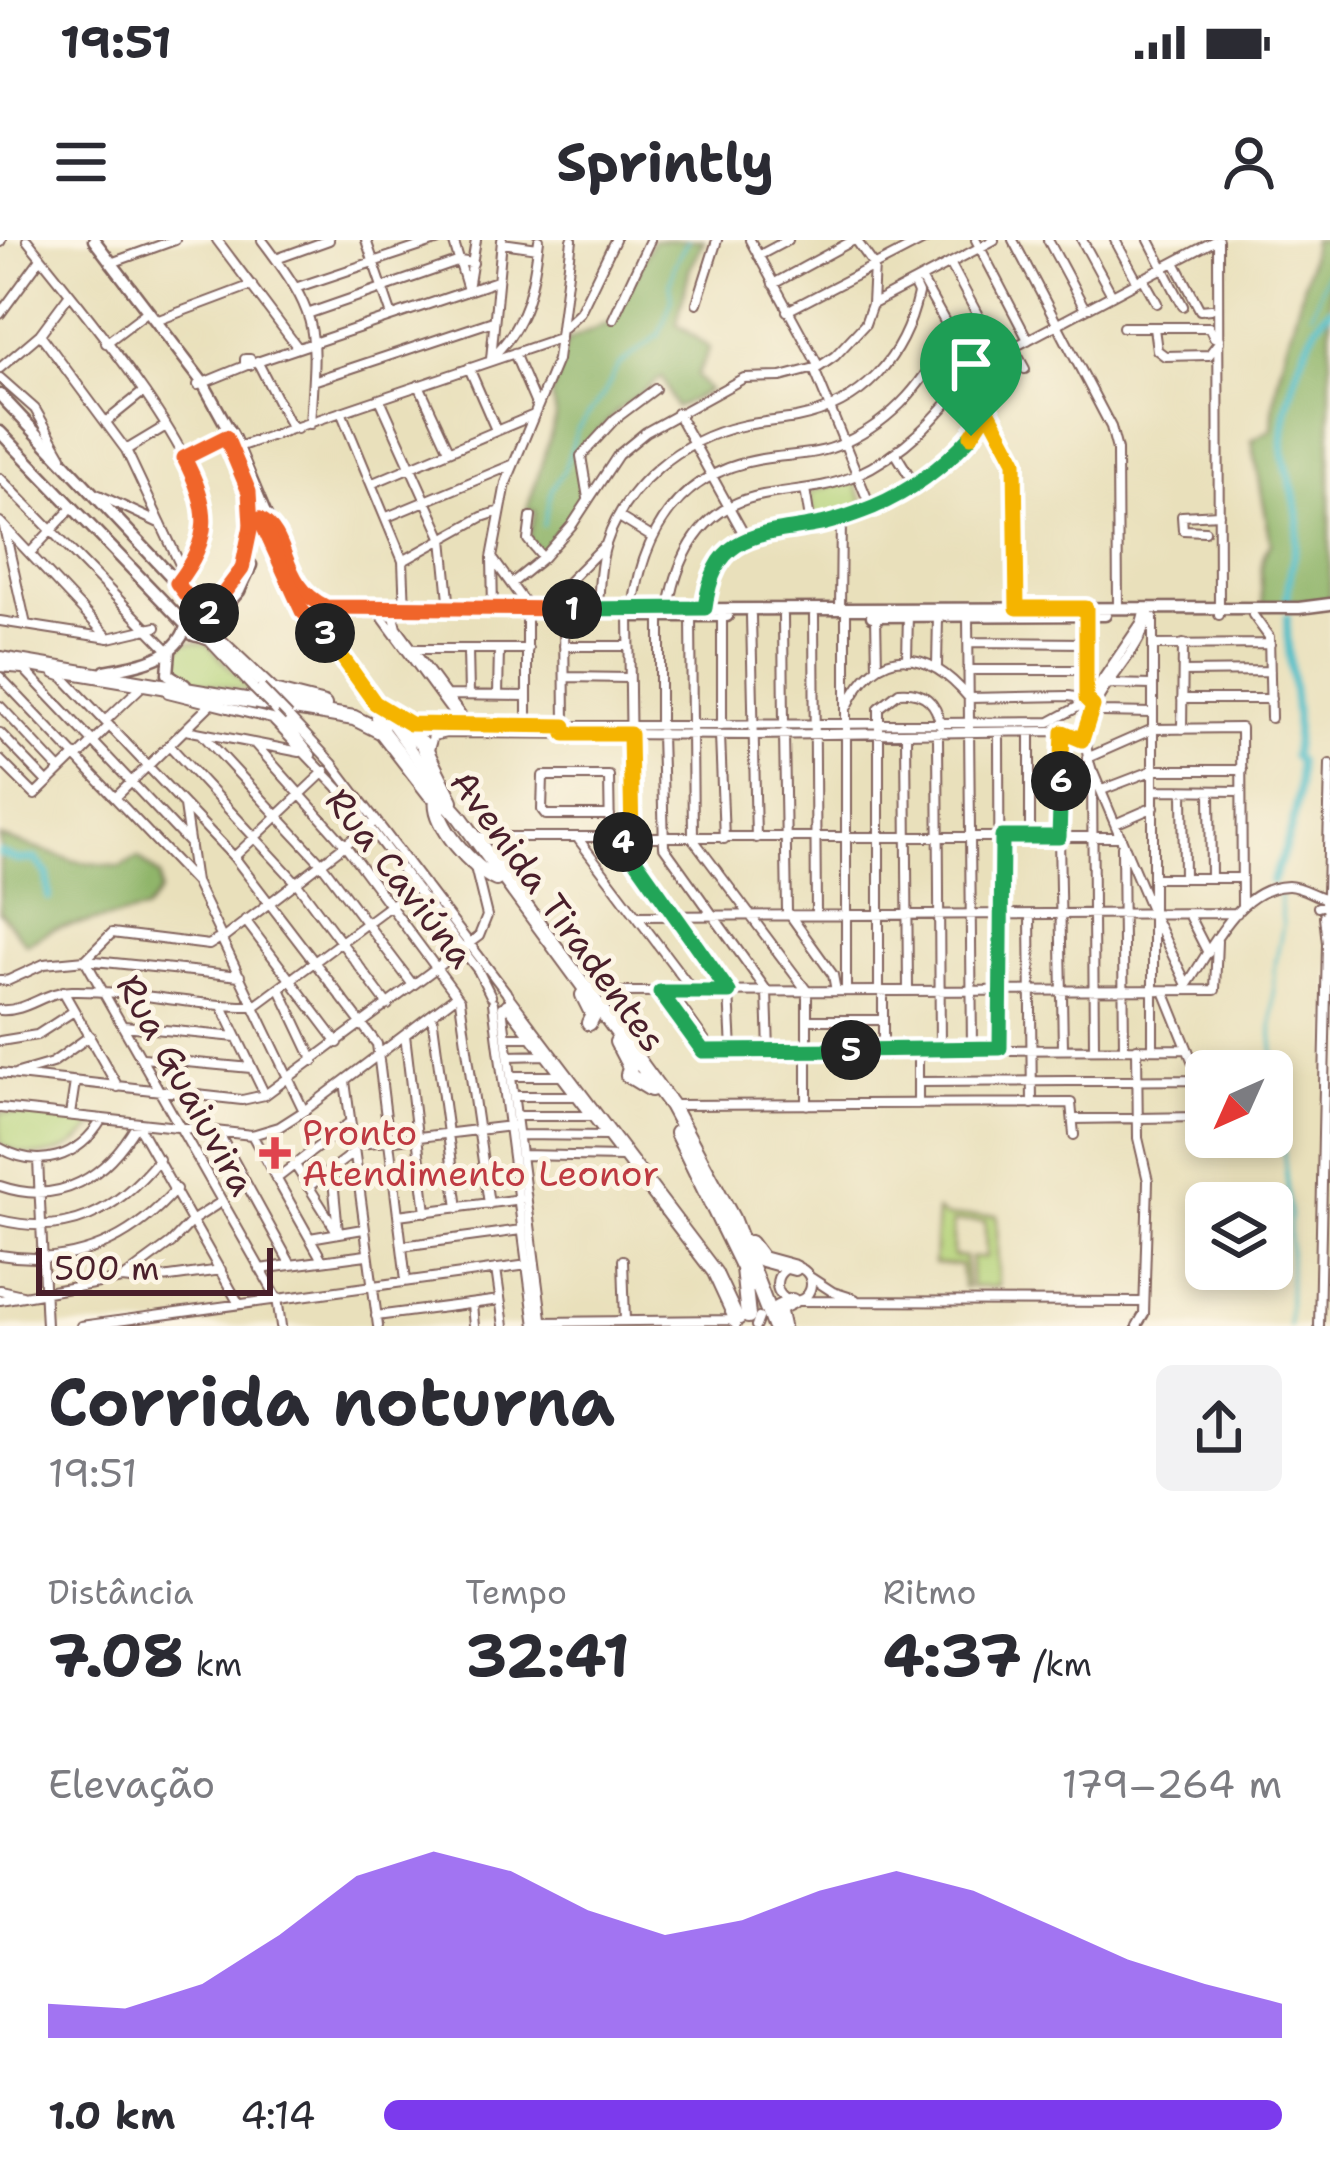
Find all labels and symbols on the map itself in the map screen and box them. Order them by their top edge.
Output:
pin [920,313,1022,436]
pin: 1 [542,579,602,639]
pin: 2 [179,583,239,643]
pin: 3 [295,603,355,663]
pin: 6 [1031,751,1091,811]
street label: Avenida Tiradentes [439,760,677,1062]
street label: Rua Caviúna [314,778,486,978]
pin: 4 [593,812,653,872]
street label: Rua Guaiuvira [105,966,267,1204]
pin: 5 [821,1020,881,1080]
north arrow [1185,1050,1293,1158]
place label: Pronto Atendimento Leonor [302,1108,659,1198]
marker: Pronto Atendimento Leonor [259,1137,291,1169]
scale bar [36,1242,273,1295]

